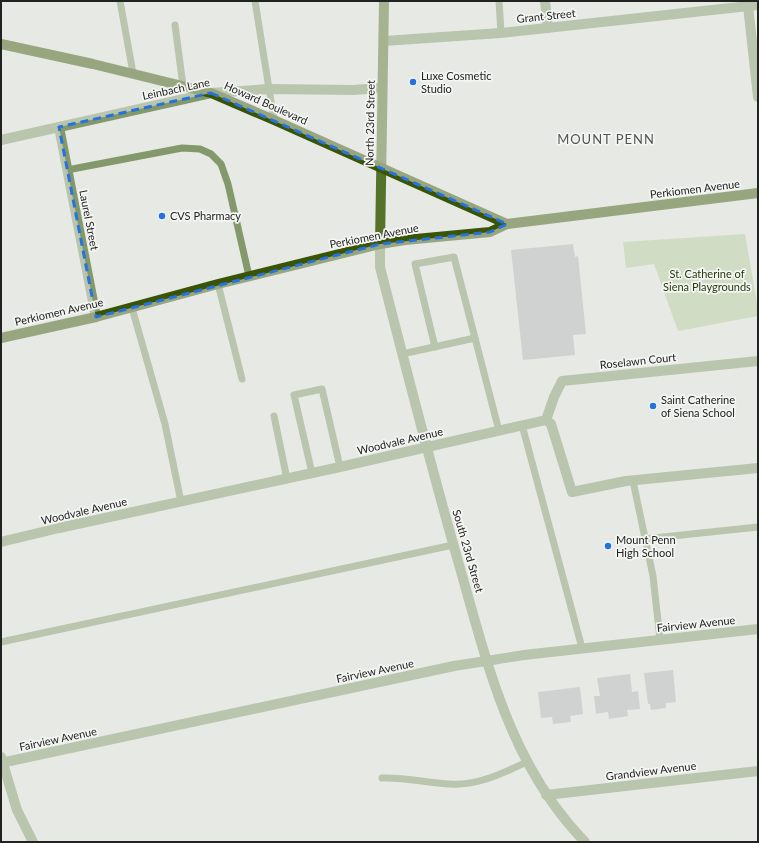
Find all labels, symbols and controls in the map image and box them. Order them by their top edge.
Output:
street label: Grant Street [516,6,576,25]
place label: Luxe Cosmetic Studio [421,69,491,95]
street label: Leinbach Lane [141,75,211,102]
marker: Luxe Cosmetic Studio [408,77,418,87]
street label: Howard Boulevard [223,78,310,127]
street label: North 23rd Street [362,80,377,166]
district label: MOUNT PENN [557,131,655,147]
street label: Perkiomen Avenue [649,177,741,200]
street label: Laurel Street [77,189,102,251]
place label: CVS Pharmacy [170,209,241,222]
marker: CVS Pharmacy [157,211,167,221]
street label: Perkiomen Avenue [328,220,420,251]
park label: St. Catherine of Siena Playgrounds [663,267,751,293]
street label: Perkiomen Avenue [13,295,105,328]
street label: Roselawn Court [599,350,677,371]
place label: Saint Catherine of Siena School [661,393,735,419]
marker: Saint Catherine of Siena School [648,401,658,411]
street label: Woodvale Avenue [356,424,444,457]
street label: Woodvale Avenue [40,494,128,527]
street label: South 23rd Street [450,508,487,594]
place label: Mount Penn High School [616,533,676,559]
marker: Mount Penn High School [603,541,613,551]
street label: Fairview Avenue [656,613,736,634]
street label: Fairview Avenue [335,656,415,685]
street label: Fairview Avenue [18,724,98,753]
street label: Grandview Avenue [605,758,697,782]

